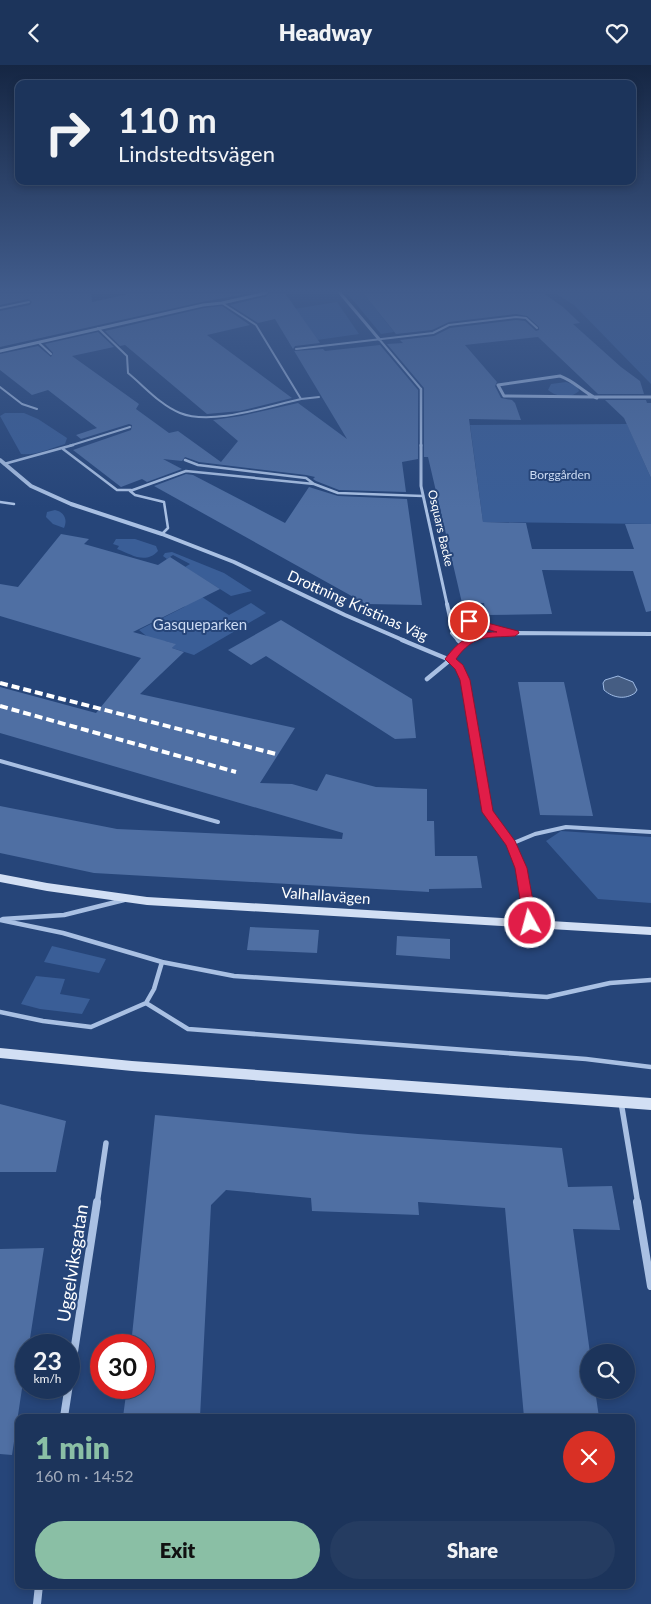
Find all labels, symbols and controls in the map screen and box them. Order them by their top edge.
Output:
icon: back [20,19,48,47]
text: Headway [279,19,372,46]
icon: heart [603,19,631,47]
text: 110 m [118,98,217,140]
icon: right [35,100,100,165]
text: Lindstedtsvägen [118,140,275,167]
park label: Borggården [529,467,591,482]
street label: Osquars Backe [425,488,457,568]
street label: Drottning Kristinas Väg [285,566,431,644]
pin [448,600,490,642]
icon: arrive [455,607,483,635]
park label: Gasqueparken [153,615,247,633]
street label: Valhallavägen [281,883,371,907]
position arrow [503,896,555,948]
street label: Uggelviksgatan [52,1202,92,1324]
speed limit sign: 30 [90,1334,155,1399]
map controls [580,1344,635,1399]
button: search [580,1344,635,1399]
text: 23 [33,1345,62,1375]
text: km/h [33,1371,62,1386]
text: 1 min [35,1429,110,1465]
button: close [563,1431,615,1483]
text: 160 m · 14:52 [35,1466,134,1485]
button: Exit [35,1521,320,1579]
button: Share [330,1521,615,1579]

